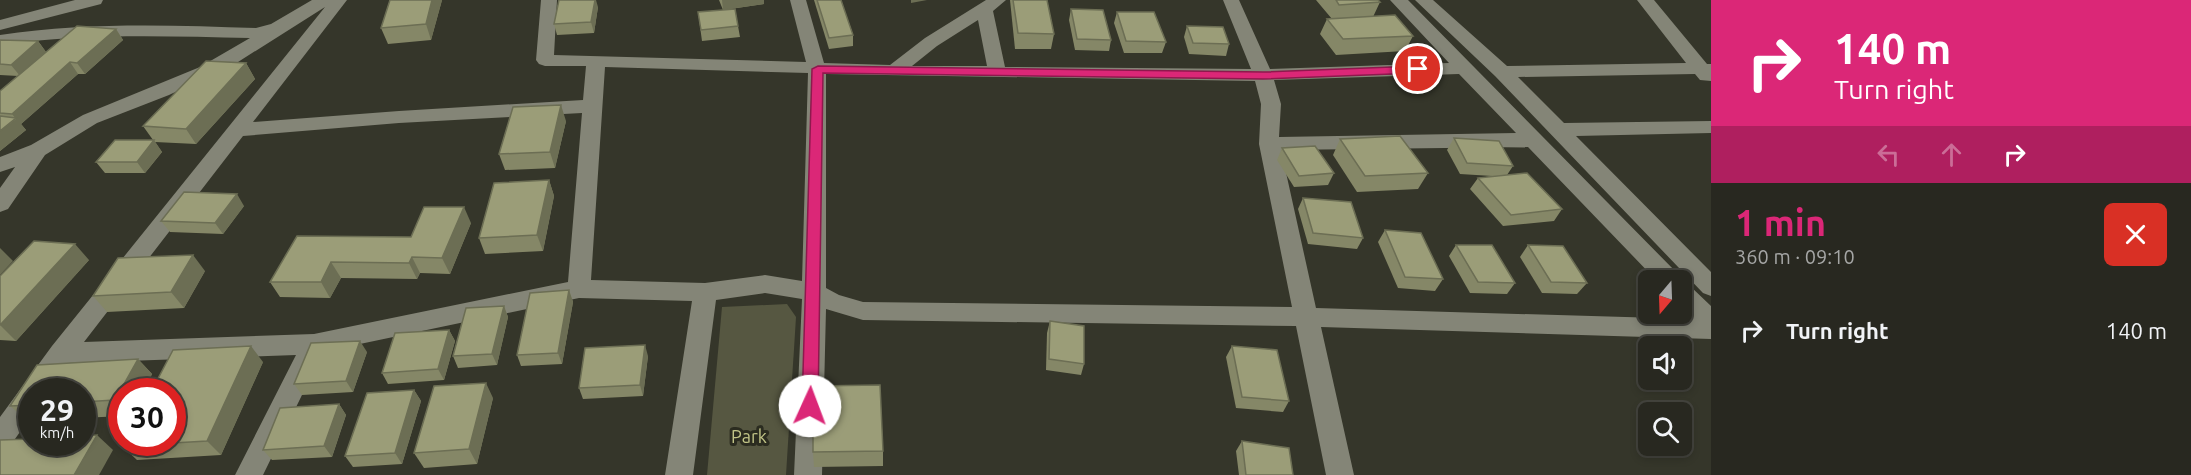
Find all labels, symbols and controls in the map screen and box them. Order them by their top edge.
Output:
icon: right [1735,24,1813,102]
text: 140 m [1834,25,1951,72]
pin [1392,43,1443,94]
icon: arrive [1401,52,1434,85]
text: Turn right [1834,74,1954,104]
icon: left [1872,138,1905,171]
icon: ahead [1935,138,1968,171]
icon: right [1998,138,2031,171]
text: 1 min [1735,202,1826,243]
button: close [2104,203,2167,266]
text: 360 m · 09:10 [1735,245,1855,268]
north arrow [1638,270,1692,324]
map controls [1638,270,1692,456]
icon: right [1735,314,1768,347]
text: Turn right [1786,318,1888,343]
text: 140 m [2106,318,2167,343]
button: sound [1638,336,1692,390]
position arrow [778,374,842,438]
speed limit sign: 30 [108,378,186,456]
text: 29 [40,393,74,427]
button: search [1638,402,1692,456]
text: km/h [40,424,74,441]
park label: Park [731,426,767,446]

